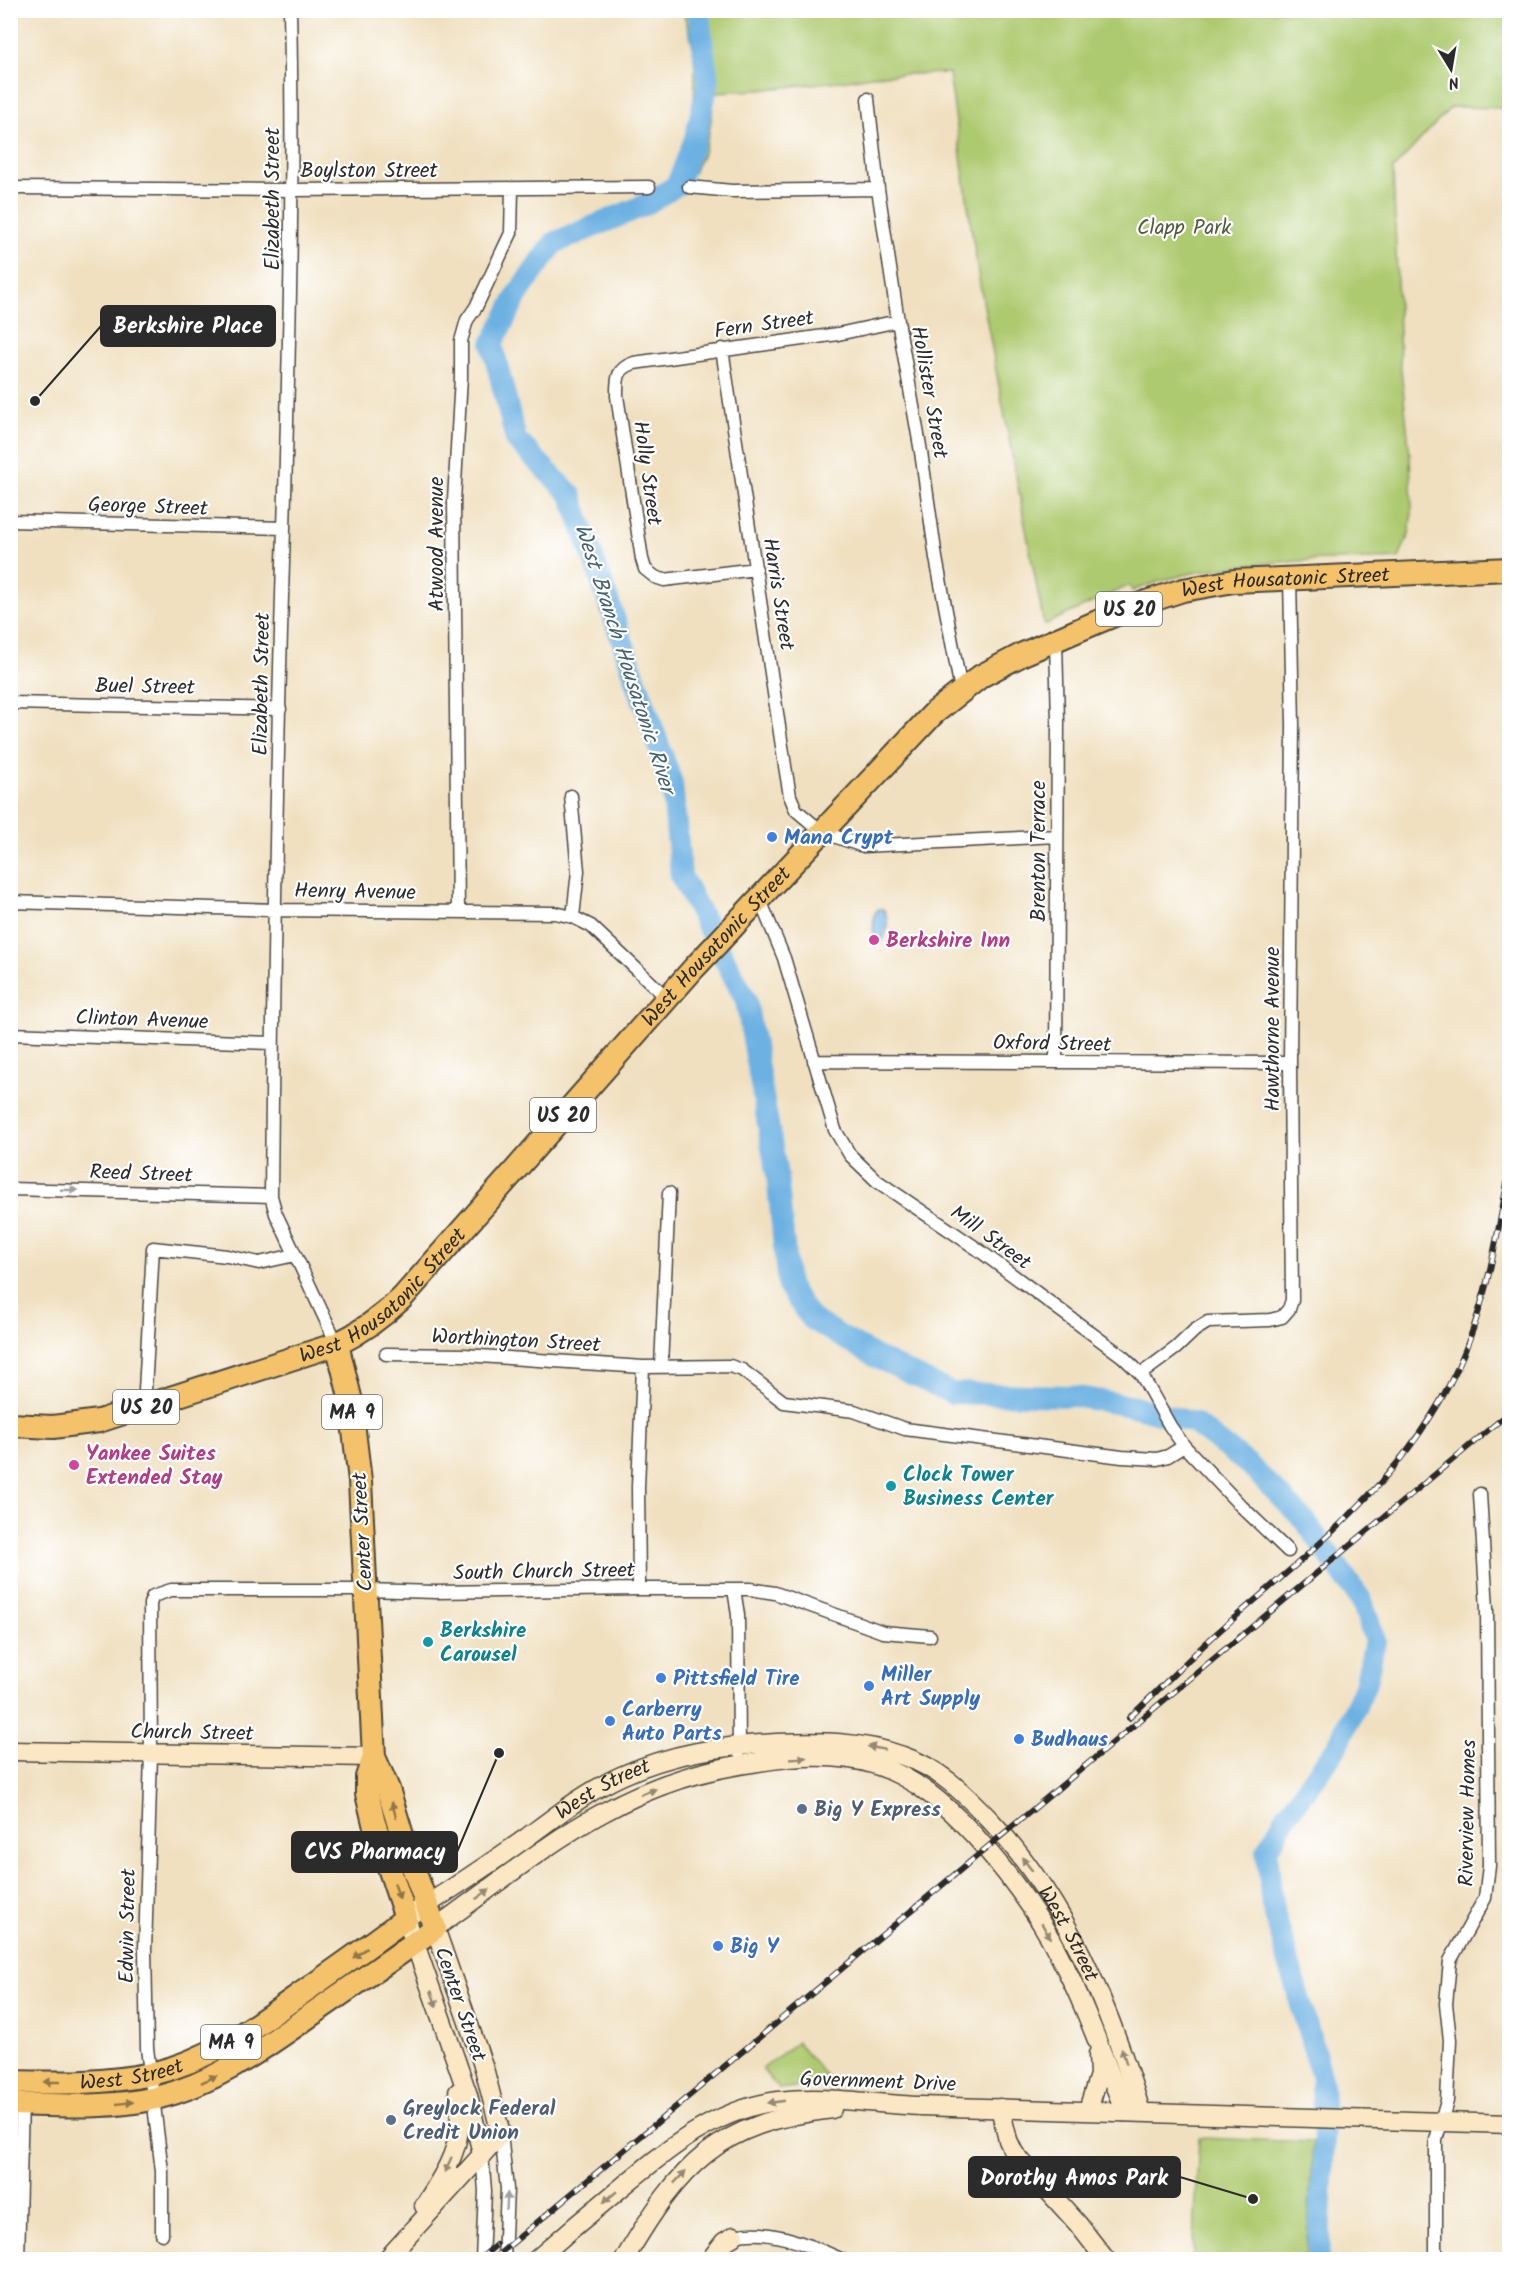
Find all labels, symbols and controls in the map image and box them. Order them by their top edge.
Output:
north arrow [1421,39,1481,99]
text: N [1446,69,1461,95]
street label: Elizabeth Street [257,127,290,271]
street label: Boylston Street [300,155,439,188]
park label: Clapp Park [1137,212,1231,245]
street label: Fern Street [712,302,817,349]
callout: Berkshire Place [101,306,275,346]
text: Berkshire Place [113,310,263,345]
street label: Hollister Street [901,323,957,462]
street label: Holly Street [623,419,670,529]
street label: Atwood Avenue [421,476,454,611]
street label: George Street [87,489,209,526]
water label: West Branch Housatonic River [564,520,685,802]
street label: Harris Street [752,536,803,654]
street label: West Housatonic Street [1179,559,1391,608]
road number: US 20 [1096,592,1162,626]
street label: Elizabeth Street [245,611,280,756]
street label: Buel Street [95,670,196,705]
street label: Brenton Terrace [1023,780,1056,922]
place label: Mana Crypt [784,822,894,855]
marker: Mana Crypt [765,830,779,844]
street label: West Housatonic Street [634,859,800,1035]
street label: Henry Avenue [294,875,417,910]
place label: Berkshire Inn [886,925,1010,958]
marker: Berkshire Inn [867,933,881,947]
street label: Hawthorne Avenue [1257,946,1290,1111]
street label: Clinton Avenue [75,1002,210,1039]
street label: Oxford Street [993,1027,1112,1062]
road number: US 20 [530,1098,596,1132]
street label: Reed Street [89,1156,194,1193]
one-way arrow [59,1186,78,1195]
street label: Mill Street [943,1197,1038,1280]
street label: West Housatonic Street [295,1220,476,1373]
street label: Worthington Street [431,1321,602,1362]
road number: US 20 [113,1390,179,1424]
road number: MA 9 [322,1395,382,1429]
place label: Yankee Suites Extended Stay [86,1438,223,1495]
marker: Yankee Suites Extended Stay [67,1458,81,1472]
place label: Clock Tower Business Center [903,1459,1055,1516]
street label: Center Street [344,1471,383,1592]
marker: Clock Tower Business Center [884,1479,898,1493]
street label: South Church Street [453,1554,636,1591]
place label: Berkshire Carousel [440,1615,526,1672]
marker: Berkshire Carousel [421,1635,435,1649]
place label: Miller Art Supply [881,1659,980,1716]
place label: Pittsfield Tire [673,1663,800,1696]
marker: Pittsfield Tire [654,1671,668,1685]
marker: Miller Art Supply [862,1679,876,1693]
place label: Carberry Auto Parts [622,1694,722,1751]
marker: Carberry Auto Parts [603,1714,617,1728]
street label: Church Street [130,1716,255,1751]
place label: Budhaus [1031,1724,1108,1757]
marker: Budhaus [1012,1732,1026,1746]
street label: Riverview Homes [1451,1739,1486,1887]
one-way arrow [867,1743,886,1752]
street label: West Street [549,1750,656,1829]
one-way arrow [788,1753,807,1762]
one-way arrow [639,1786,657,1796]
place label: Big Y Express [814,1794,941,1827]
one-way arrow [389,1801,398,1819]
marker: Big Y Express [795,1802,809,1816]
callout: CVS Pharmacy [292,1832,457,1872]
text: CVS Pharmacy [305,1836,446,1871]
one-way arrow [1021,1856,1034,1872]
street label: Edwin Street [111,1867,146,1984]
street label: West Street [1028,1880,1107,1988]
one-way arrow [393,1882,402,1900]
one-way arrow [474,1888,490,1900]
one-way arrow [1040,1923,1051,1939]
place label: Big Y [730,1931,780,1964]
marker: Big Y [711,1939,725,1953]
street label: Center Street [425,1943,495,2067]
one-way arrow [352,1947,368,1959]
one-way arrow [429,1990,439,2008]
road number: MA 9 [201,2025,261,2059]
one-way arrow [1119,2047,1128,2065]
street label: West Street [79,2050,189,2100]
street label: Government Drive [799,2063,957,2102]
one-way arrow [201,2075,218,2084]
one-way arrow [43,2077,62,2087]
place label: Greylock Federal Credit Union [403,2093,556,2150]
one-way arrow [767,2097,786,2107]
one-way arrow [115,2098,134,2108]
marker: Greylock Federal Credit Union [384,2113,398,2127]
one-way arrow [443,2156,452,2173]
callout: Dorothy Amos Park [969,2157,1180,2197]
text: Dorothy Amos Park [980,2162,1169,2197]
one-way arrow [673,2170,687,2184]
one-way arrow [602,2191,618,2204]
one-way arrow [502,2192,511,2211]

